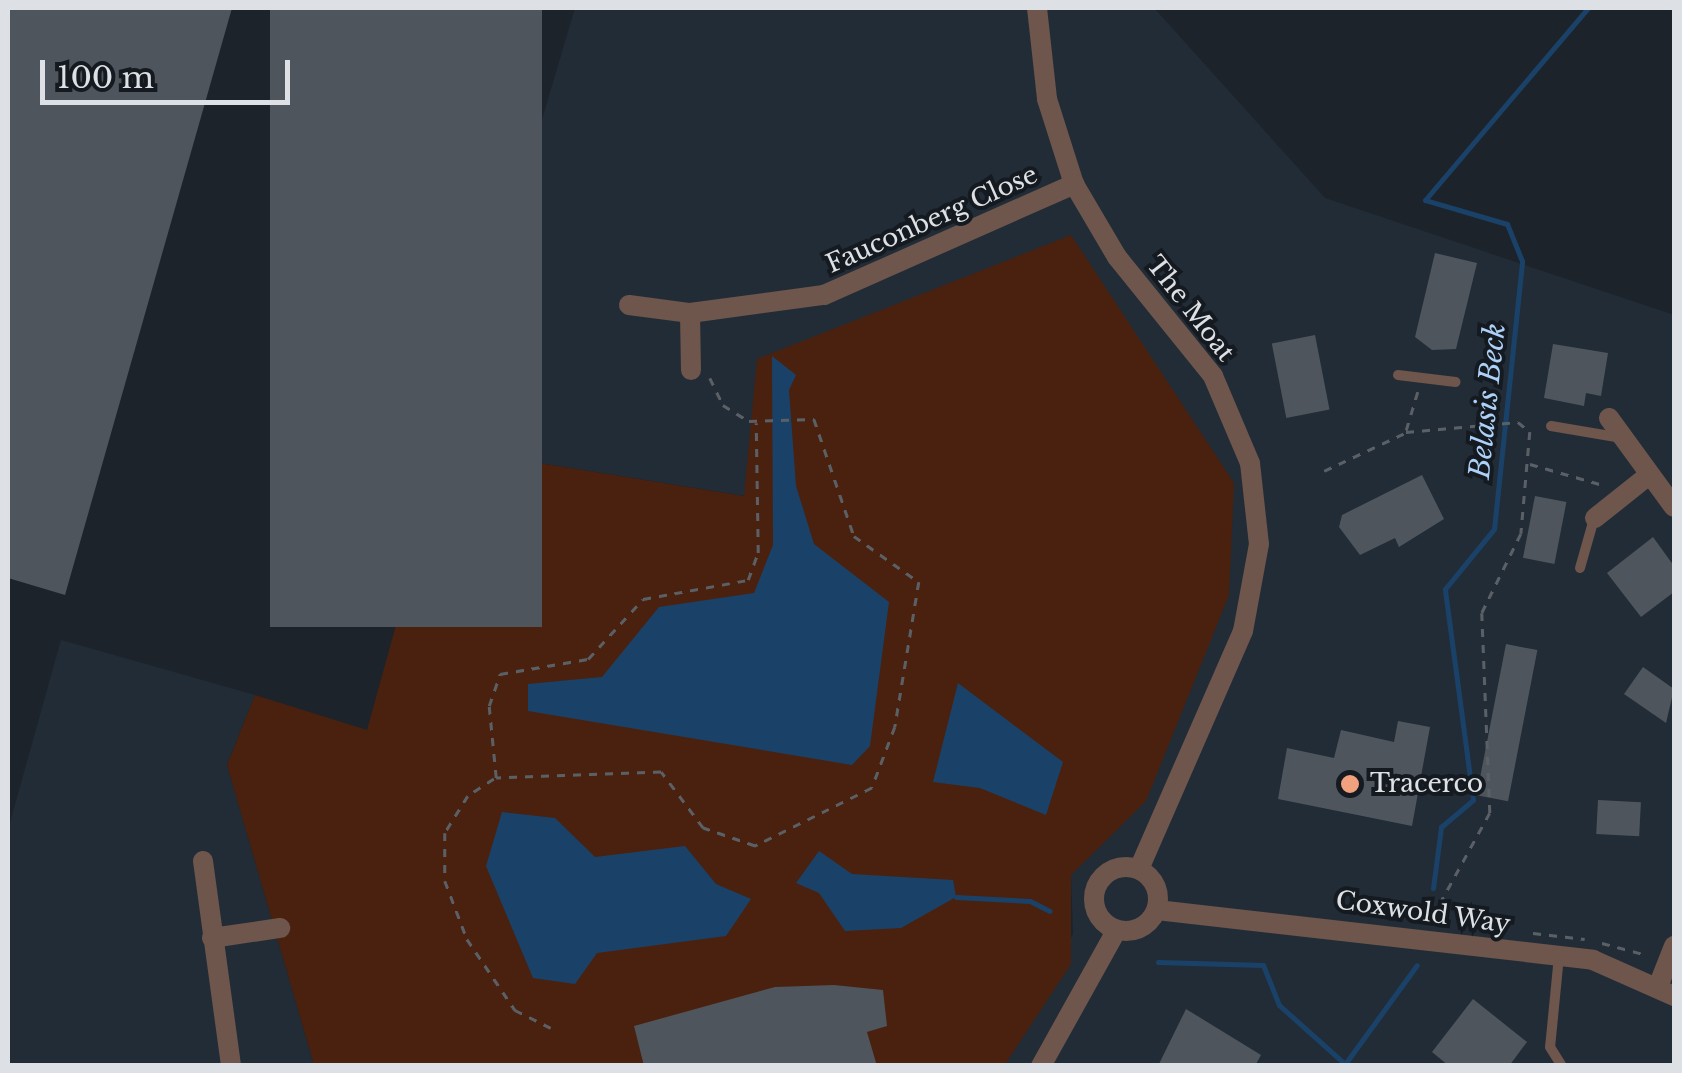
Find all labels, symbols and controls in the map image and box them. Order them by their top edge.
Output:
scale bar [45,40,295,102]
text: 100 m [57,59,154,96]
street label: Fauconberg Close [822,160,1042,280]
street label: The Moat [1140,251,1240,367]
water label: Belasis Beck [1463,321,1513,481]
place label: Tracerco [1370,769,1483,799]
marker: Tracerco [1339,773,1361,795]
street label: Coxwold Way [1333,886,1513,940]

